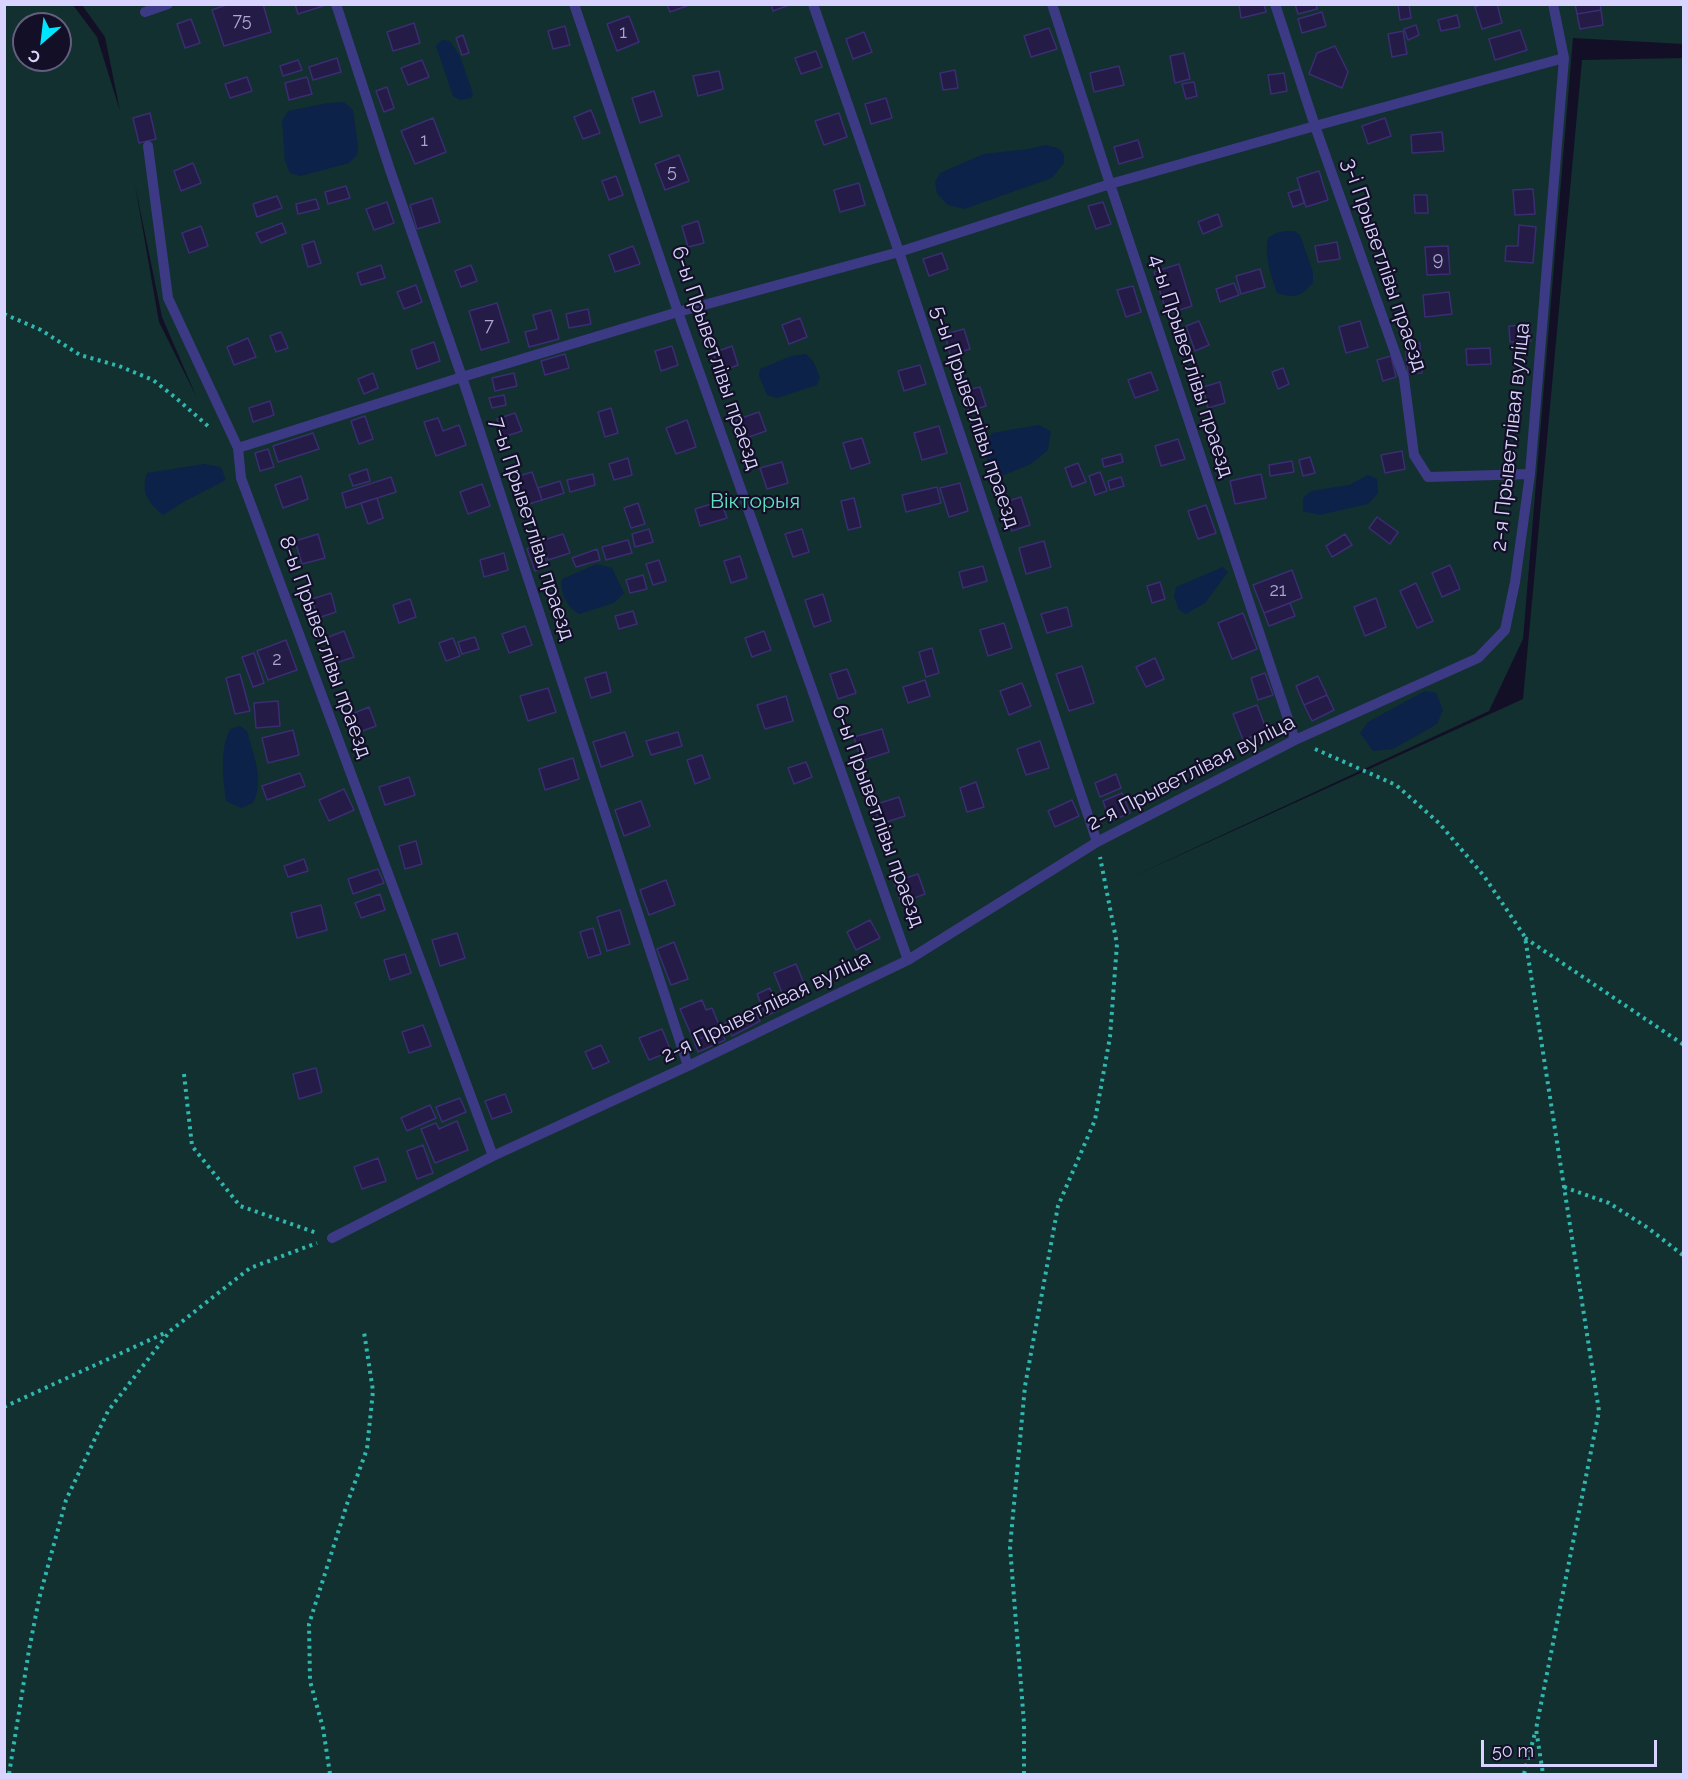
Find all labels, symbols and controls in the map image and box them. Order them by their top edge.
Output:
house number: 75 [232,10,252,32]
north arrow [12,12,72,72]
house number: 1 [619,22,627,44]
text: С [25,46,44,68]
house number: 1 [420,130,428,152]
street label: 3-і Прыветлівы праезд [1336,155,1432,375]
house number: 5 [667,161,677,183]
street label: 6-ы Прыветлівы праезд [666,243,766,473]
house number: 9 [1433,249,1443,271]
street label: 4-ы Прыветлівы праезд [1143,251,1239,481]
street label: 5-ы Прыветлівы праезд [925,303,1025,531]
house number: 7 [484,315,494,337]
street label: 2-я Прыветлівая вуліца [1486,321,1536,553]
street label: 7-ы Прыветлівы праезд [484,414,580,644]
park label: Вікторыя [710,489,800,515]
street label: 8-ы Прыветлівы праезд [273,533,377,761]
house number: 21 [1269,580,1287,602]
house number: 2 [272,649,282,671]
street label: 6-ы Прыветлівы праезд [826,701,930,931]
street label: 2-я Прыветлівая вуліца [1083,710,1299,836]
street label: 2-я Прыветлівая вуліца [657,945,875,1069]
scale bar [1484,1728,1660,1766]
text: 50 m [1492,1740,1534,1761]

